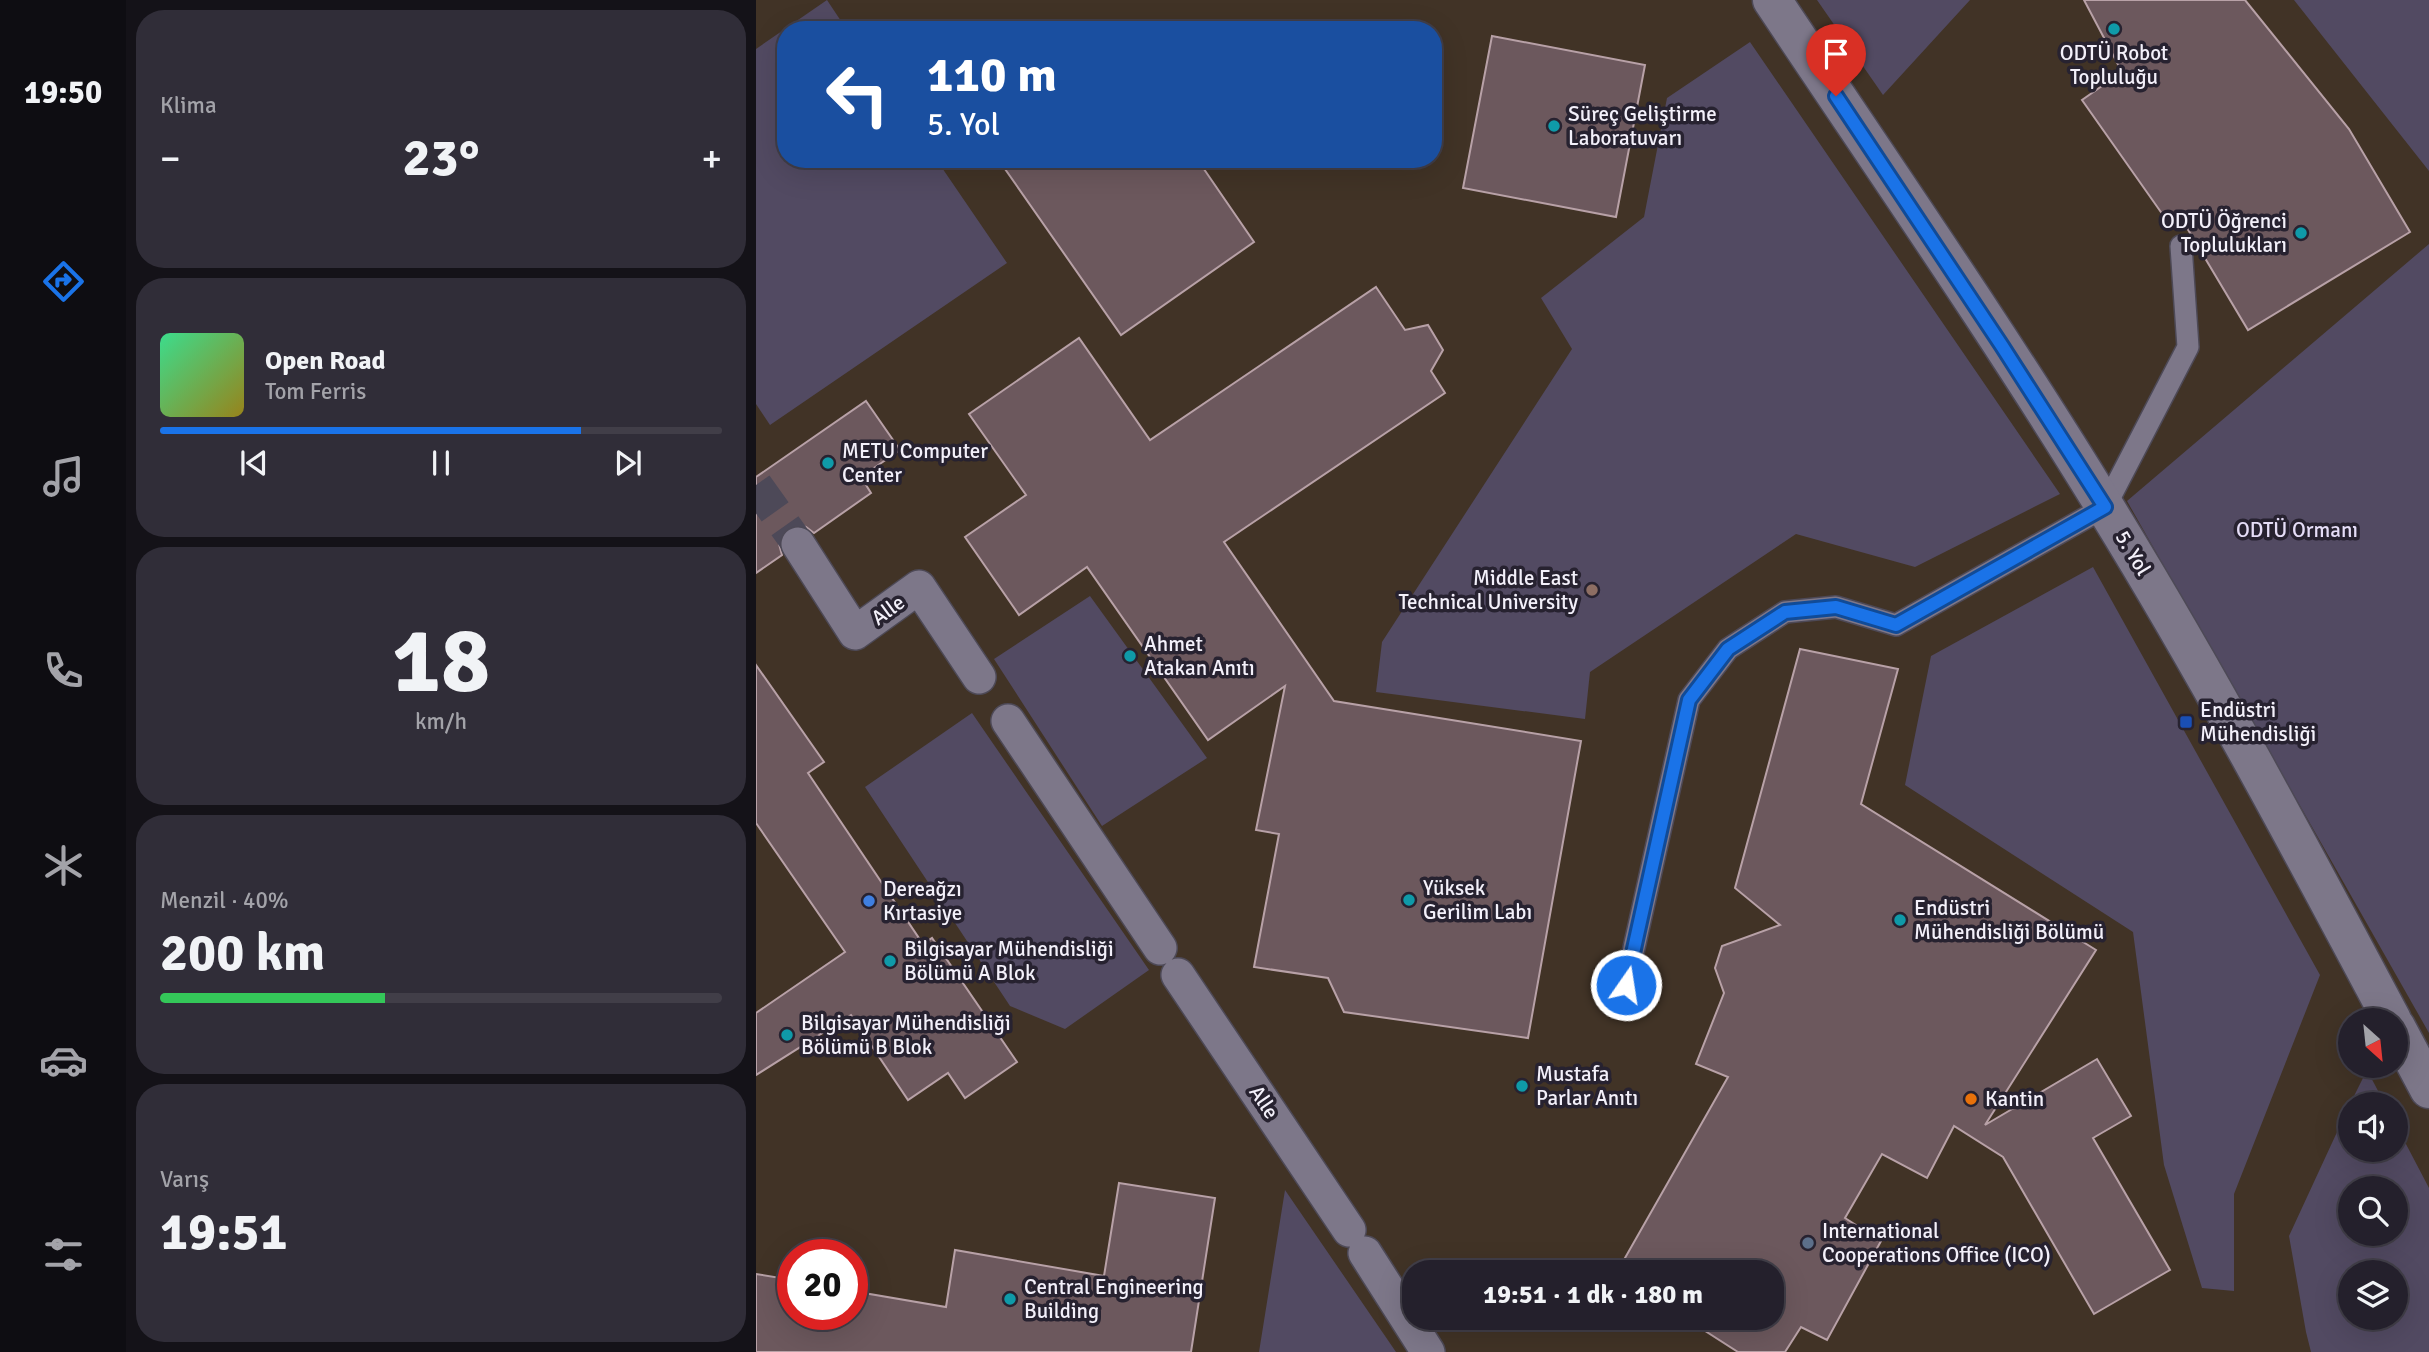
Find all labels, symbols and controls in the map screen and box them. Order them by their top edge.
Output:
marker: ODTÜ Robot Topluluğu [2106,21,2122,37]
pin [1806,24,1866,96]
icon: arrive [1817,35,1855,73]
place label: ODTÜ Robot Topluluğu [2060,40,2168,90]
text: 110 m [927,45,1057,105]
icon: left [812,49,903,140]
text: 19:50 [24,73,102,112]
text: Klima [160,91,217,120]
place label: Süreç Geliştirme Laboratuvarı [1568,101,1717,151]
text: 5. Yol [927,105,1000,144]
marker: Süreç Geliştirme Laboratuvarı [1546,118,1562,134]
text: 23° [403,126,479,190]
text: − [160,135,181,182]
text: + [701,135,722,182]
place label: ODTÜ Öğrenci Toplulukları [2161,208,2287,258]
marker: ODTÜ Öğrenci Toplulukları [2293,225,2309,241]
icon: directions [39,257,88,306]
text: Open Road [265,345,386,377]
text: Tom Ferris [265,377,366,406]
place label: METU Computer Center [842,438,988,488]
icon: previous [235,444,273,482]
icon: pause [422,444,460,482]
icon: next [609,444,647,482]
icon: music [39,452,88,501]
marker: METU Computer Center [820,455,836,471]
park label: ODTÜ Ormanı [2236,517,2358,543]
street label: 5. Yol [2110,526,2156,580]
place label: Middle East Technical University [1399,565,1578,615]
marker: Middle East Technical University [1584,582,1600,598]
street label: Alle [866,589,910,631]
text: 18 [392,605,490,718]
place label: Ahmet Atakan Anıtı [1144,631,1255,681]
icon: phone [39,646,88,695]
marker: Ahmet Atakan Anıtı [1122,648,1138,664]
place label: Endüstri Mühendisliği [2200,697,2316,747]
text: km/h [415,707,467,736]
marker: Endüstri Mühendisliği [2178,714,2194,730]
icon: climate [39,841,88,890]
place label: Yüksek Gerilim Labı [1423,875,1532,925]
place label: Dereağzı Kırtasiye [883,876,962,926]
text: Menzil · 40% [160,886,289,915]
marker: Yüksek Gerilim Labı [1401,892,1417,908]
marker: Dereağzı Kırtasiye [861,893,877,909]
place label: Endüstri Mühendisliği Bölümü [1914,895,2104,945]
marker: Endüstri Mühendisliği Bölümü [1892,912,1908,928]
text: 200 km [160,921,325,985]
place label: Bilgisayar Mühendisliği Bölümü A Blok [904,936,1114,986]
position arrow [1589,948,1663,1022]
marker: Bilgisayar Mühendisliği Bölümü A Blok [882,953,898,969]
north arrow [2338,1008,2408,1078]
map controls [2338,1008,2408,1330]
place label: Bilgisayar Mühendisliği Bölümü B Blok [801,1010,1011,1060]
marker: Bilgisayar Mühendisliği Bölümü B Blok [779,1027,795,1043]
icon: car [39,1036,88,1085]
place label: Mustafa Parlar Anıtı [1536,1061,1638,1111]
marker: Mustafa Parlar Anıtı [1514,1078,1530,1094]
street label: Alle [1243,1080,1285,1124]
place label: Kantin [1985,1086,2044,1112]
marker: Kantin [1963,1091,1979,1107]
button: sound [2338,1092,2408,1162]
text: Varış [160,1165,209,1194]
button: search [2338,1176,2408,1246]
text: 19:51 [160,1200,288,1264]
place label: International Cooperations Office (ICO) [1822,1218,2051,1268]
icon: filters [39,1230,88,1279]
marker: International Cooperations Office (ICO) [1800,1235,1816,1251]
speed limit sign: 20 [777,1239,868,1330]
button: layers [2338,1260,2408,1330]
place label: Central Engineering Building [1024,1274,1204,1324]
text: 19:51 · 1 dk · 180 m [1483,1279,1703,1311]
marker: Central Engineering Building [1002,1291,1018,1307]

